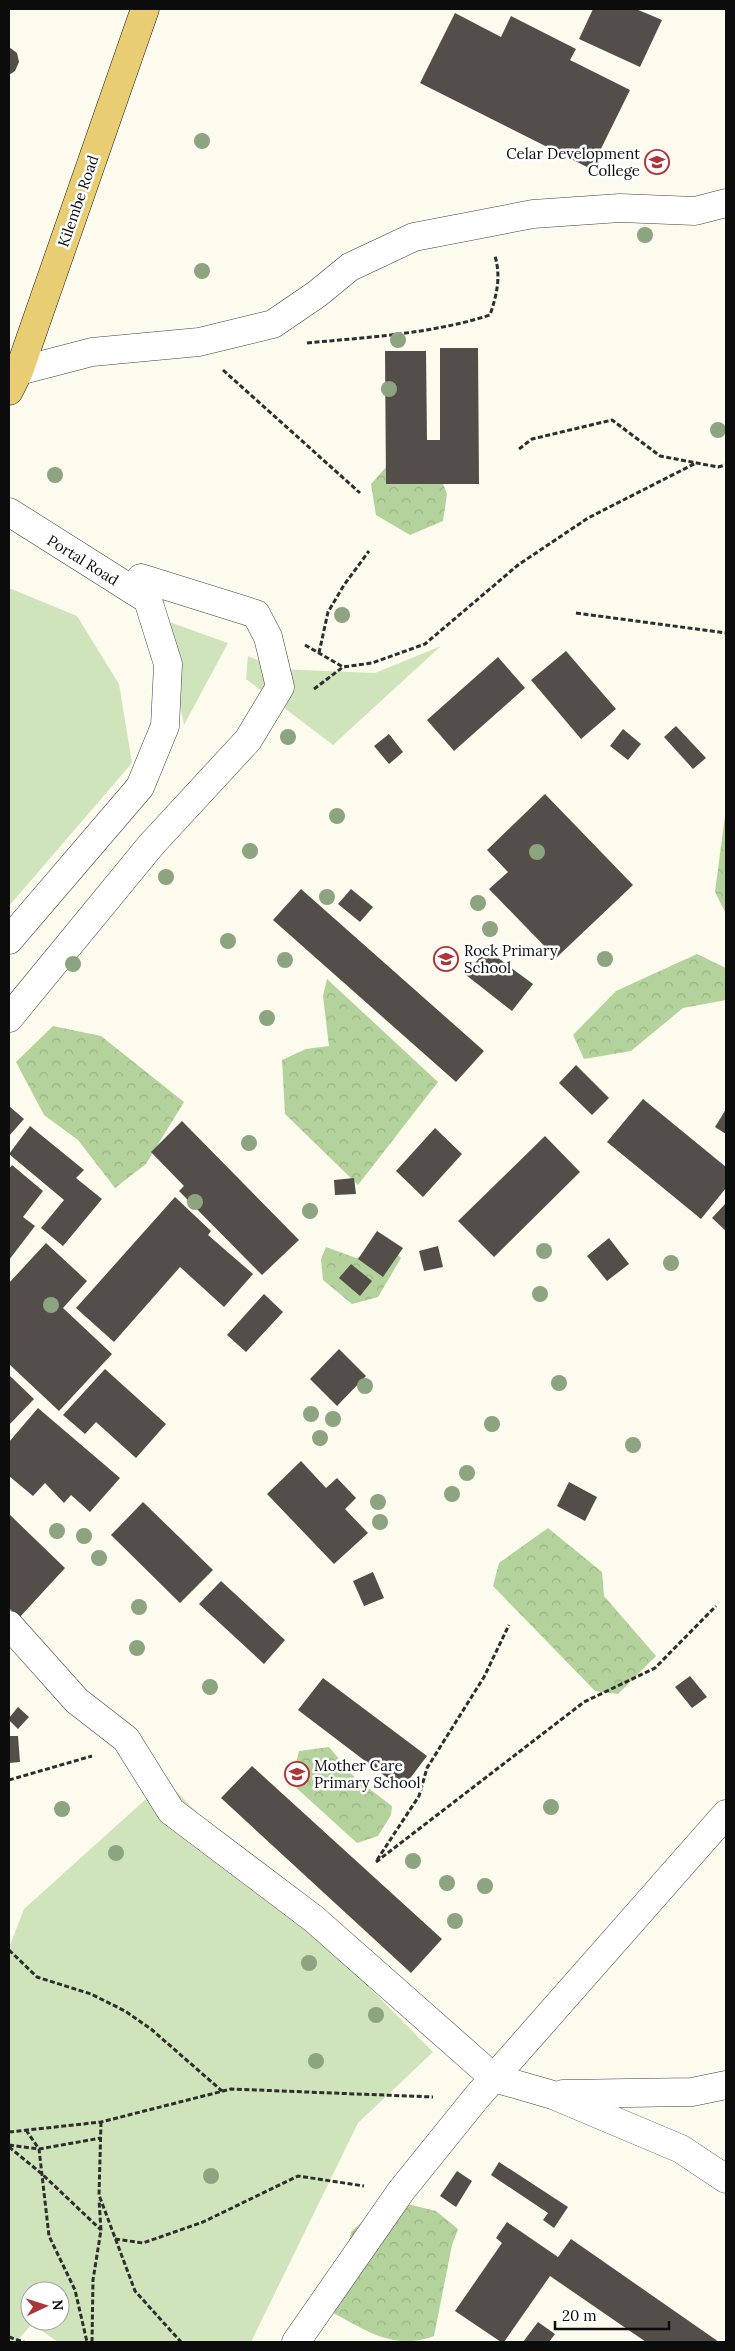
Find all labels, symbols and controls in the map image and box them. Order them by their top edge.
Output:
place label: Celar Development College [506,144,640,180]
school or university icon: Celar Development College [644,149,670,175]
street label: Kilembe Road [53,153,103,249]
street label: Portal Road [44,531,122,589]
place label: Rock Primary School [464,941,558,977]
school or university icon: Rock Primary School [433,946,459,972]
place label: Mother Care Primary School [314,1756,421,1792]
school or university icon: Mother Care Primary School [284,1761,310,1787]
north arrow [20,2281,70,2331]
scale bar [555,2298,669,2330]
text: N [49,2299,67,2311]
text: 20 m [562,2306,597,2325]

